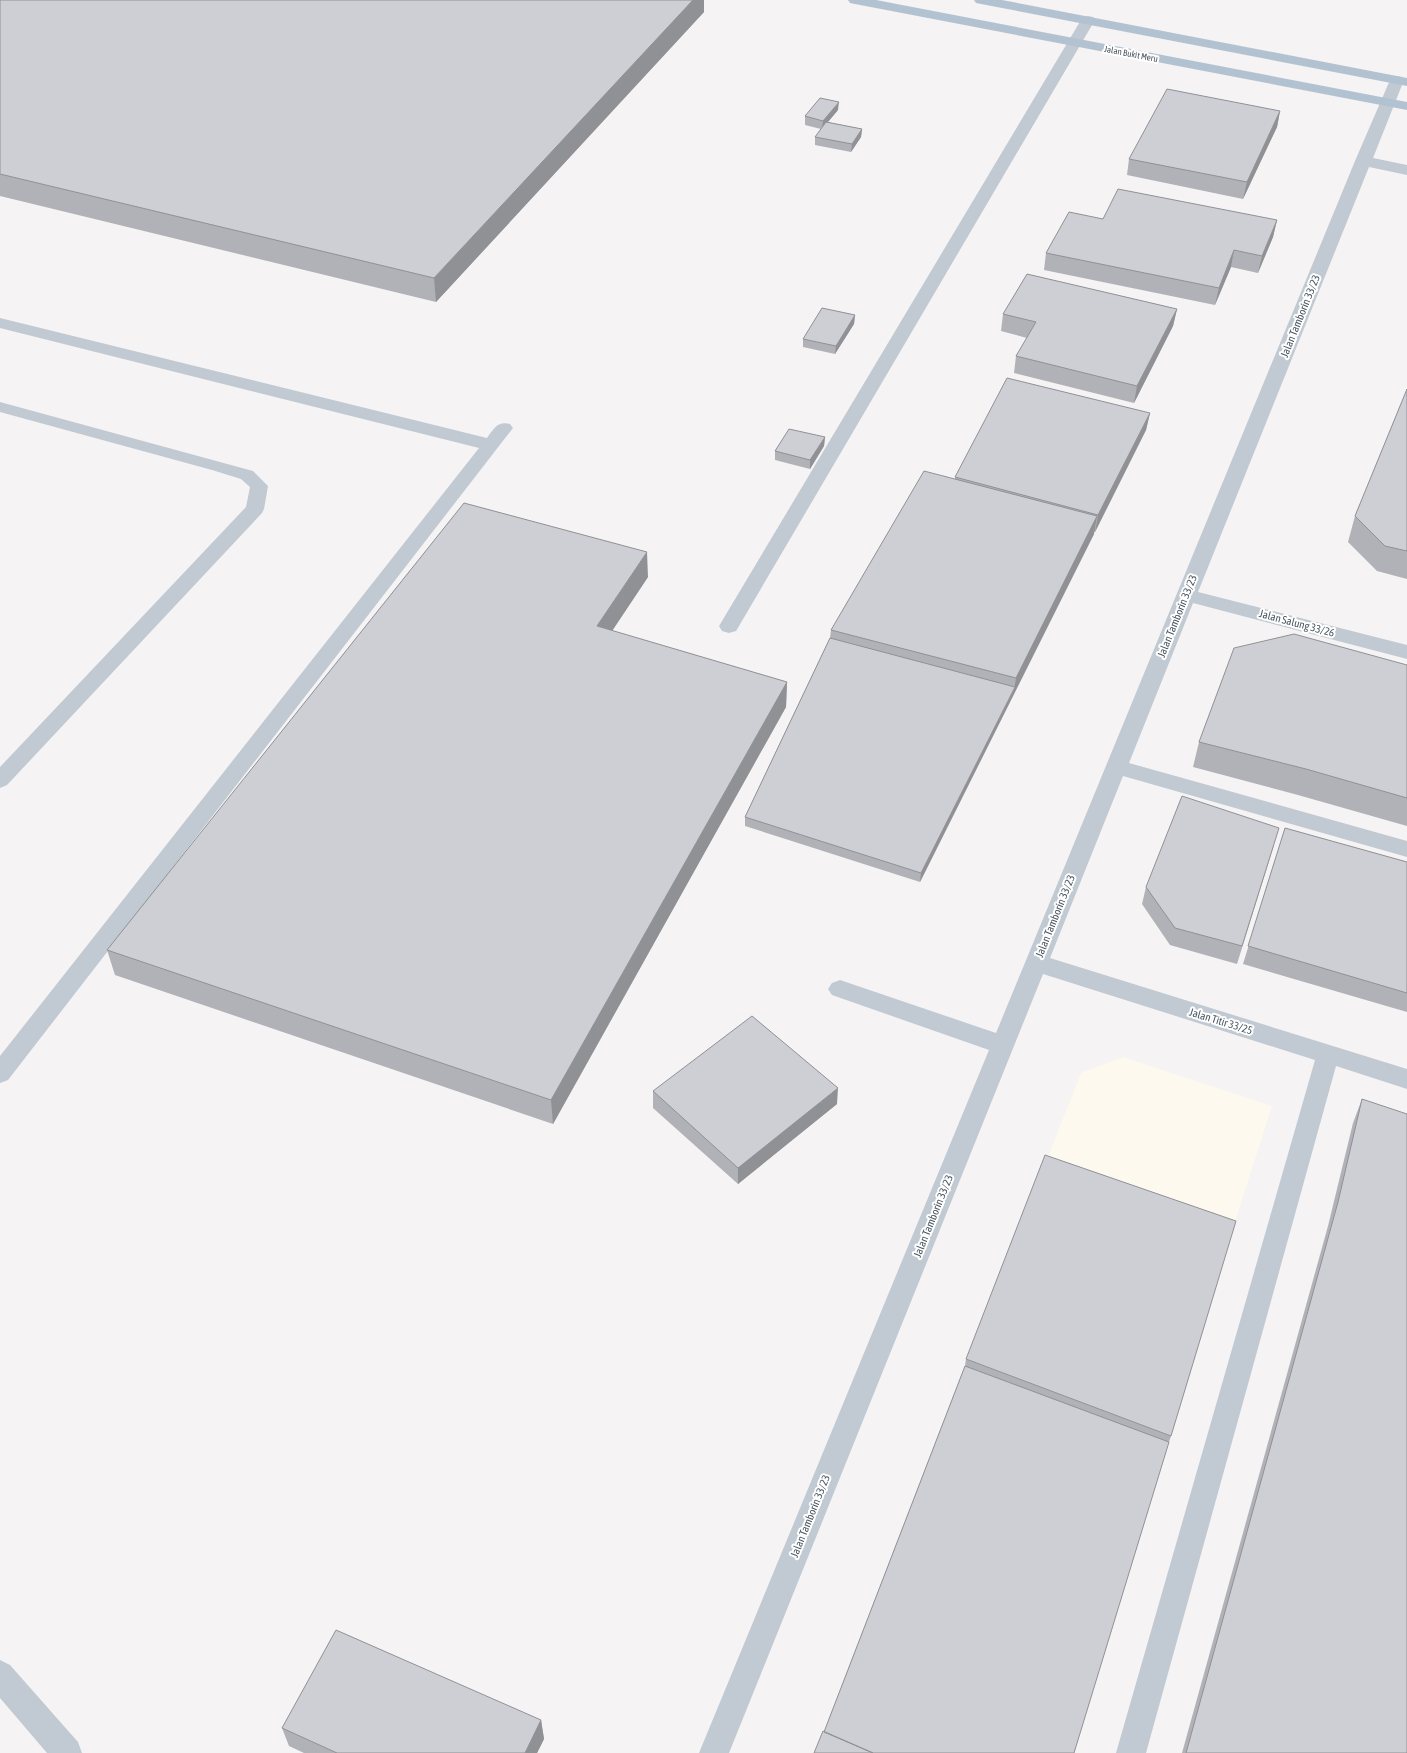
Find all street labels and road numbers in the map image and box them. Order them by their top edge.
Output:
street label: Jalan Bukit Meru [1103,44,1159,64]
street label: Jalan Tamborin 33/23 [1278,273,1322,359]
street label: Jalan Tamborin 33/23 [1155,573,1199,659]
street label: Jalan Salung 33/26 [1258,607,1336,639]
street label: Jalan Tamborin 33/23 [1033,873,1077,959]
street label: Jalan Titir 33/25 [1188,1006,1254,1036]
street label: Jalan Tamborin 33/23 [911,1173,955,1259]
street label: Jalan Tamborin 33/23 [788,1473,832,1559]

